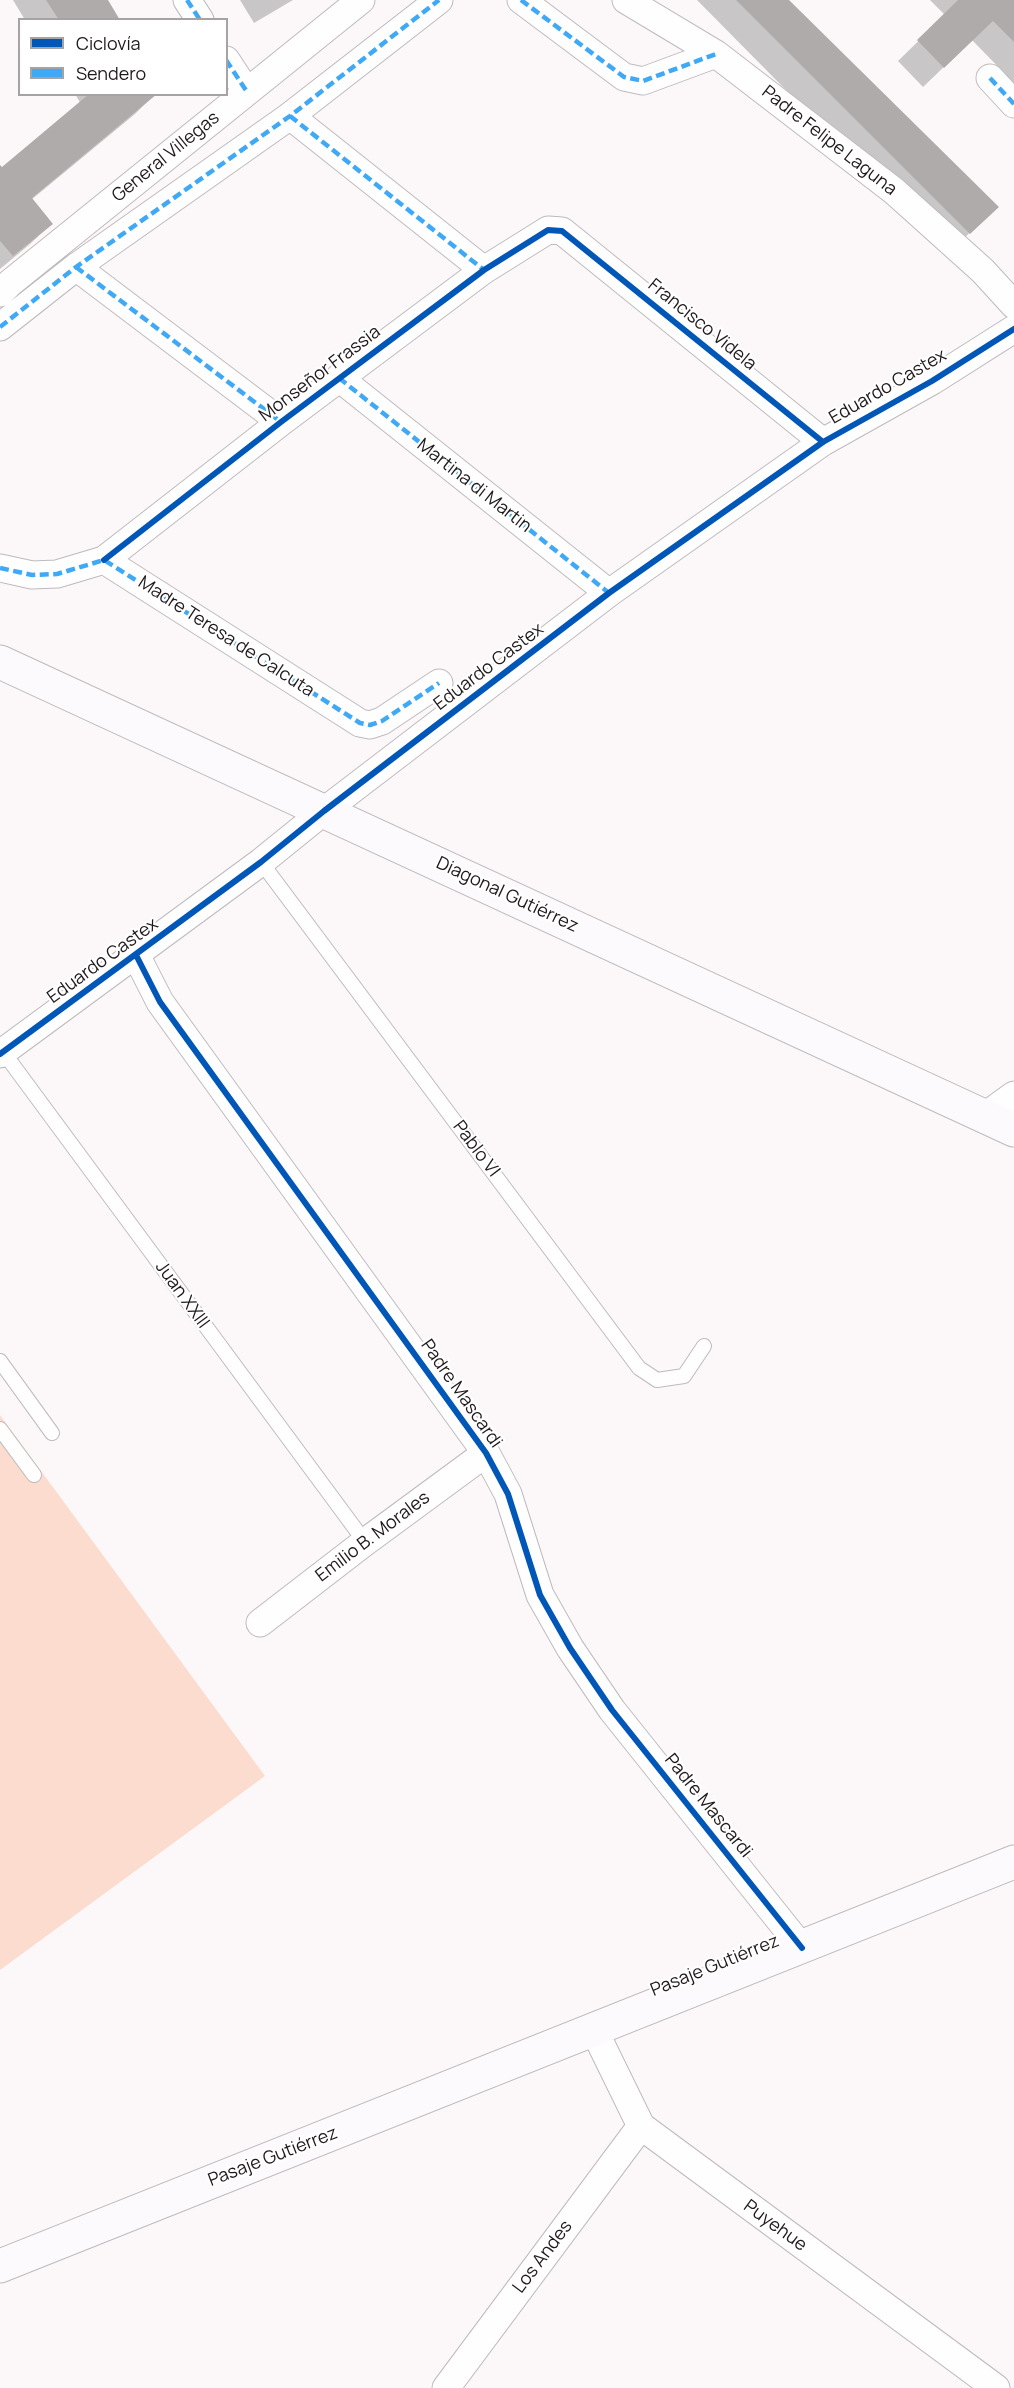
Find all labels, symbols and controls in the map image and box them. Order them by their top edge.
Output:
legend [18,18,228,96]
text: Ciclovía [76,31,141,55]
text: Sendero [76,61,146,85]
street label: Padre Felipe Laguna [757,82,901,200]
street label: General Villegas [108,107,224,207]
street label: Francisco Videla [643,275,761,375]
street label: Monseñor Frassia [255,321,385,427]
street label: Eduardo Castex [826,345,950,429]
street label: Martina di Martin [412,435,536,537]
street label: Madre Teresa de Calcuta [134,572,318,702]
street label: Eduardo Castex [430,619,548,715]
street label: Diagonal Gutiérrez [433,853,581,937]
street label: Eduardo Castex [43,914,163,1008]
street label: Pablo VI [448,1117,504,1181]
street label: Juan XXIII [150,1257,214,1333]
street label: Padre Mascardi [416,1336,506,1452]
street label: Emilio B. Morales [312,1487,434,1587]
street label: Padre Mascardi [660,1750,756,1862]
street label: Pasaje Gutiérrez [648,1930,782,2002]
street label: Pasaje Gutiérrez [205,2122,341,2192]
street label: Puyehue [739,2196,811,2256]
street label: Los Andes [509,2216,577,2298]

